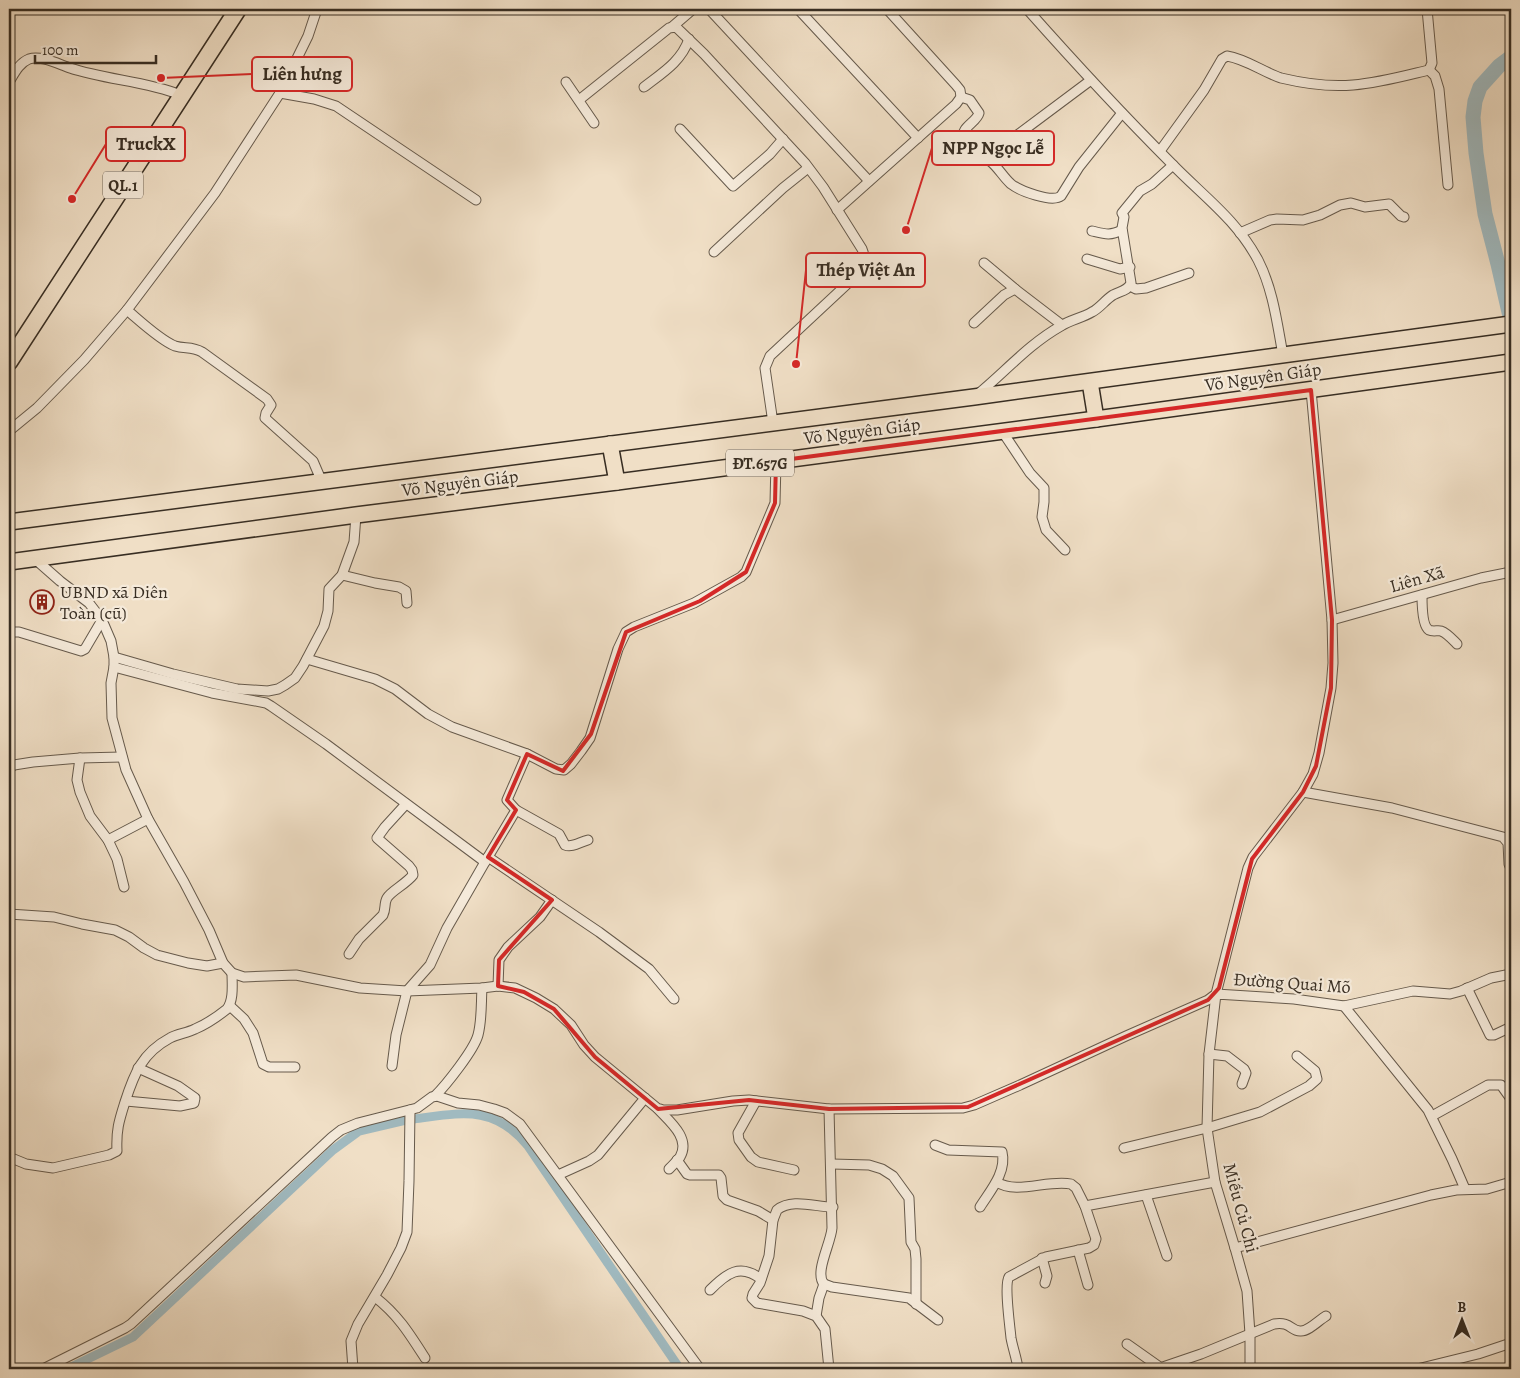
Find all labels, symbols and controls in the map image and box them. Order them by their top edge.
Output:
scale bar [35,32,156,64]
text: 100 m [42,40,79,60]
callout: Liên hưng [252,57,352,91]
text: Liên hưng [262,61,342,87]
callout: TruckX [106,127,185,161]
text: TruckX [116,131,176,157]
callout: NPP Ngọc Lễ [932,131,1054,165]
text: NPP Ngọc Lễ [942,135,1044,161]
road number: QL.1 [103,172,143,198]
callout: Thép Việt An [806,253,925,287]
text: Thép Việt An [817,257,916,283]
street label: Võ Nguyên Giáp [1202,357,1323,397]
street label: Võ Nguyên Giáp [801,412,922,450]
road number: ĐT.657G [726,449,794,476]
street label: Võ Nguyên Giáp [399,464,520,502]
street label: Liên Xã [1387,560,1448,598]
place label: UBND xã Diên Toàn (cũ) [60,580,168,625]
building icon: UBND xã Diên Toàn (cũ) [29,589,55,615]
street label: Đường Quai Mõ [1232,967,1352,999]
street label: Miếu Củ Chi [1217,1160,1265,1256]
north arrow [1438,1296,1488,1346]
text: B [1458,1298,1467,1317]

